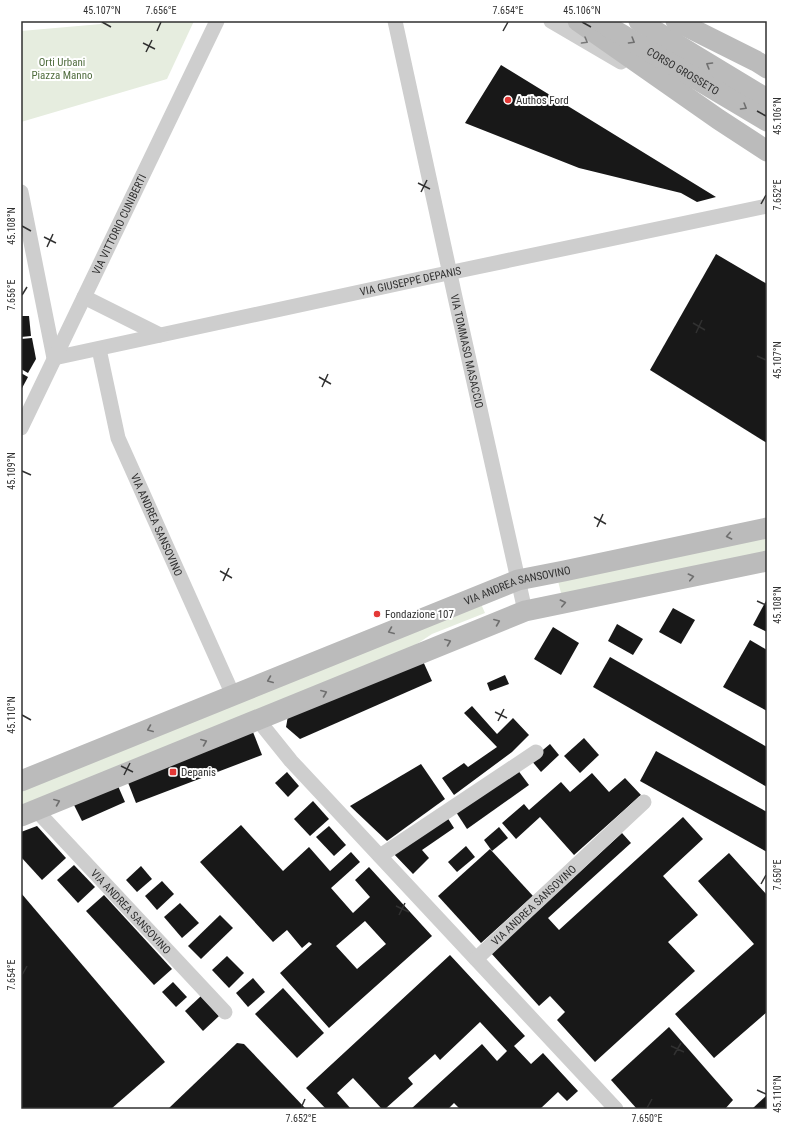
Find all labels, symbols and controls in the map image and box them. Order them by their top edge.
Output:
text: 45.107°N [83,5,121,16]
text: 7.656°E [145,5,177,16]
text: 7.654°E [492,5,524,16]
text: 45.106°N [563,5,601,16]
one-way arrow [581,36,588,43]
one-way arrow [628,36,635,43]
street label: CORSO GROSSETO [645,45,722,98]
park label: Orti Urbani Piazza Manno [31,56,93,82]
one-way arrow [706,62,713,69]
place label: Authos Ford [516,94,569,107]
marker: Authos Ford [503,95,513,105]
text: 45.106°N [772,97,783,135]
one-way arrow [740,102,747,110]
street label: VIA VITTORIO CUNIBERTI [89,172,149,277]
text: 7.652°E [772,179,783,211]
text: 45.108°N [6,207,17,245]
street label: VIA GIUSEPPE DEPANIS [359,264,463,298]
text: 7.656°E [6,279,17,311]
street label: VIA TOMMASO MASACCIO [448,293,486,409]
text: 45.107°N [772,341,783,379]
text: 45.109°N [6,452,17,490]
street label: VIA ANDREA SANSOVINO [128,471,185,578]
one-way arrow [726,532,732,540]
street label: VIA ANDREA SANSOVINO [462,563,572,608]
one-way arrow [688,573,694,582]
text: 45.108°N [772,586,783,624]
one-way arrow [560,599,567,608]
place label: Fondazione 107 [385,608,454,621]
marker: Fondazione 107 [372,609,382,619]
one-way arrow [494,619,501,627]
one-way arrow [387,626,395,634]
one-way arrow [445,639,452,647]
one-way arrow [267,675,274,683]
one-way arrow [320,690,327,698]
text: 45.110°N [6,696,17,734]
one-way arrow [146,724,153,732]
one-way arrow [200,739,207,747]
place label: Depanis [181,766,216,779]
marker: Depanis [168,767,178,777]
one-way arrow [54,798,61,806]
text: 7.650°E [772,859,783,891]
street label: VIA ANDREA SANSOVINO [489,862,579,948]
street label: VIA ANDREA SANSOVINO [88,867,174,956]
text: 7.654°E [6,959,17,991]
text: 45.110°N [772,1075,783,1113]
text: 7.652°E [285,1113,317,1124]
text: 7.650°E [631,1113,663,1124]

